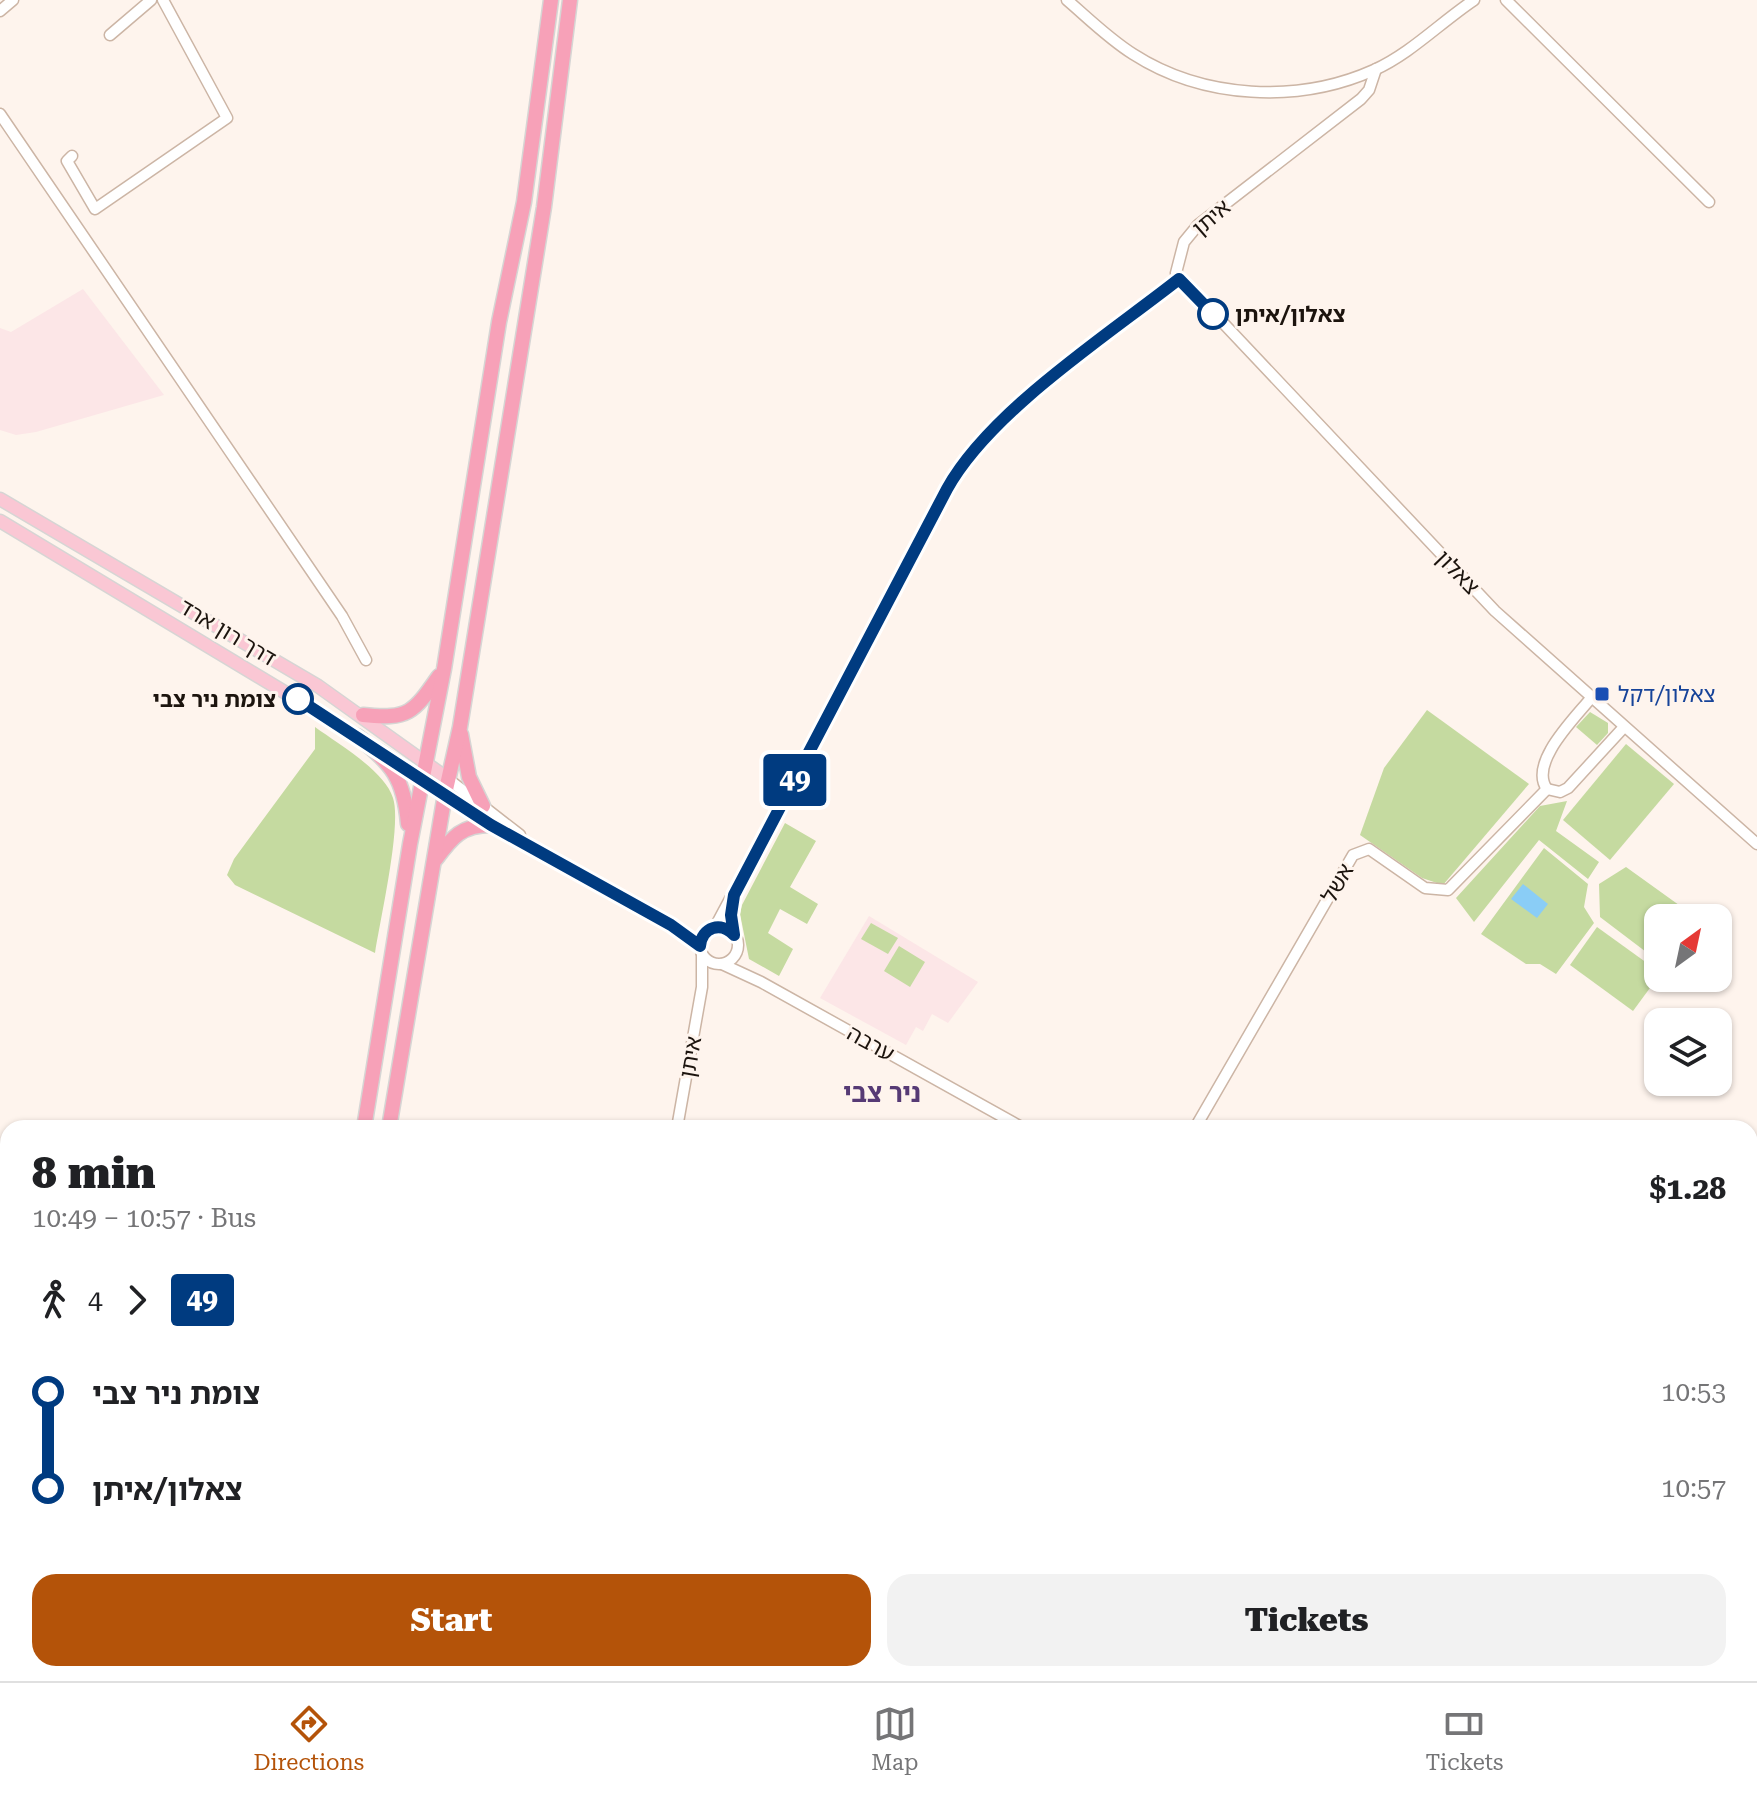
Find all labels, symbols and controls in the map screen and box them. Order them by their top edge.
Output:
street label: איתן [1187,194,1235,241]
marker: צאלון/איתן [1198,299,1228,329]
place label: צאלון/איתן [1235,302,1345,327]
street label: צאלון [1431,545,1484,599]
street label: דרך רון ארד [175,594,281,671]
place label: צאלון/דקל [1618,682,1716,707]
marker: צומת ניר צבי [283,684,313,714]
marker: צאלון/דקל [1593,685,1611,703]
place label: צומת ניר צבי [153,687,276,712]
line badge: 49 [759,754,831,806]
text: 49 [779,763,811,796]
street label: אשל [1316,859,1359,907]
north arrow [1644,904,1732,992]
map controls [1644,904,1732,1096]
button: layers [1644,1008,1732,1096]
street label: ערבה [843,1020,899,1067]
street label: איתן [675,1034,706,1080]
district label: ניר צבי [843,1078,921,1108]
text: 8 min [32,1147,156,1199]
text: $1.28 [1649,1171,1726,1206]
text: 10:49 – 10:57 · Bus [32,1203,256,1233]
icon: walk [32,1278,76,1322]
icon: forward [115,1278,159,1322]
text: 49 [187,1283,218,1316]
text: 4 [88,1285,103,1315]
text: צומת ניר צבי [92,1376,260,1411]
text: 10:53 [1661,1377,1726,1407]
text: צאלון/איתן [92,1472,243,1507]
text: 10:57 [1661,1473,1726,1503]
button: Start [32,1574,871,1666]
button: Tickets [887,1574,1726,1666]
tab: Directions [254,1702,364,1775]
tab: Map [871,1702,918,1775]
tab: Tickets [1425,1702,1503,1775]

